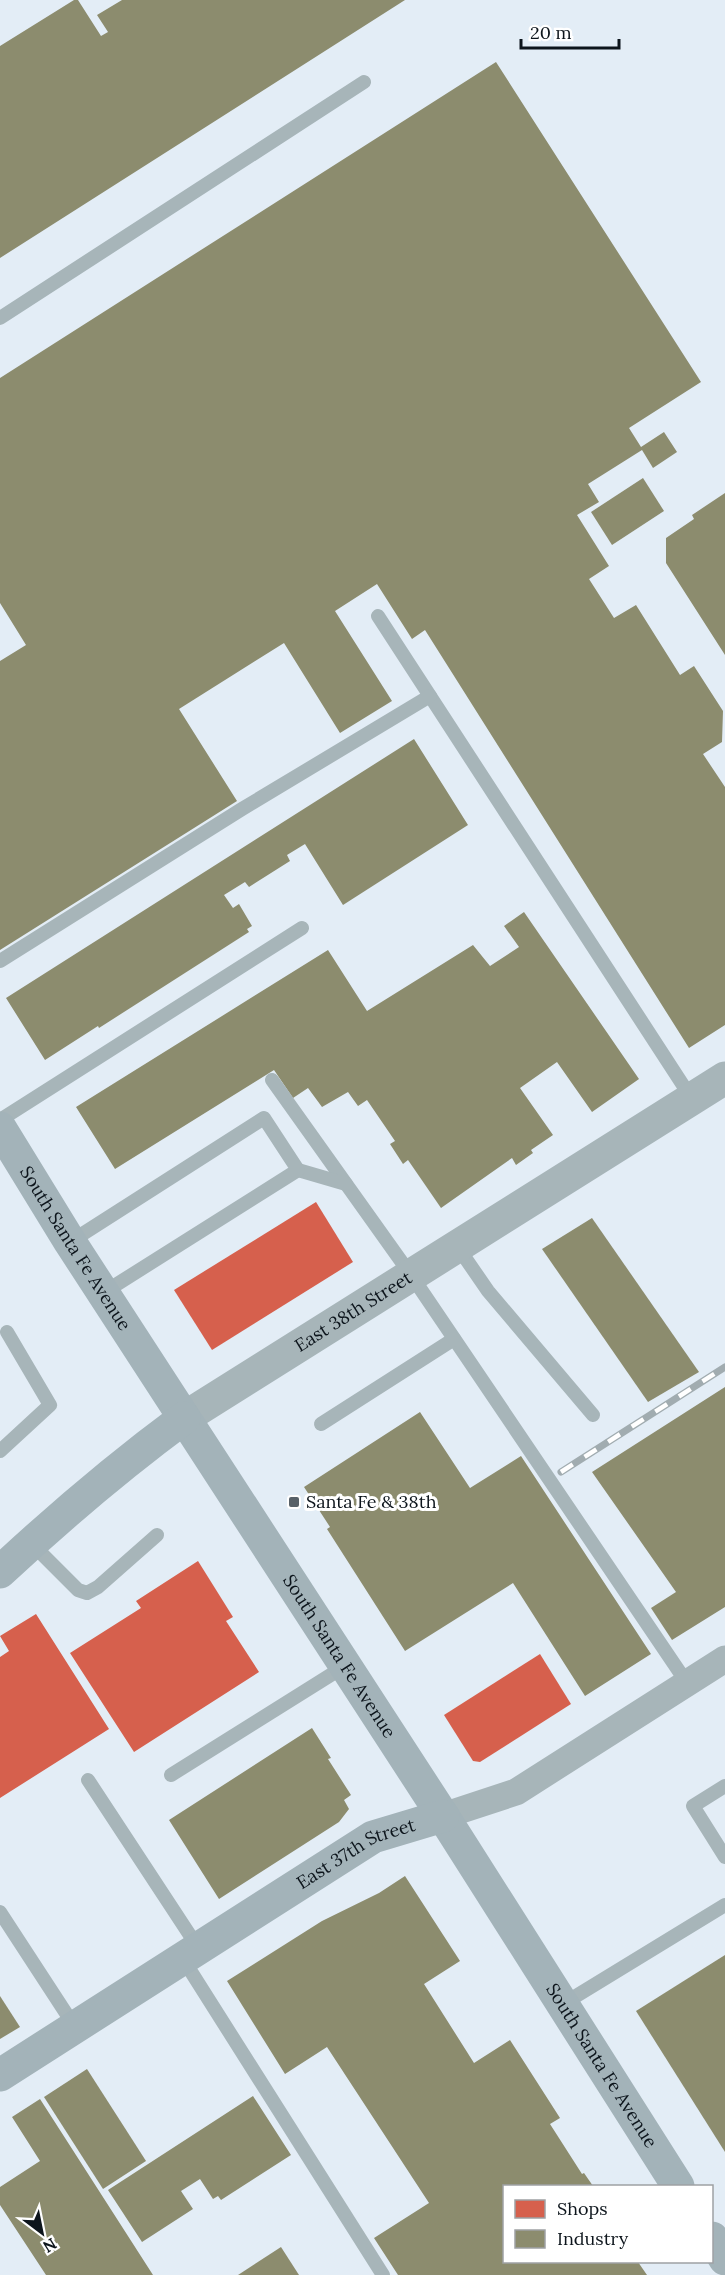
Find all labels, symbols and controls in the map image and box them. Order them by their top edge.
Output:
scale bar [521,12,618,50]
text: 20 m [530,21,572,44]
street label: South Santa Fe Avenue [15,1162,137,1335]
street label: East 38th Street [290,1266,416,1357]
place label: Santa Fe & 38th [306,1490,437,1513]
marker: Santa Fe & 38th [287,1495,301,1509]
street label: South Santa Fe Avenue [278,1570,401,1742]
street label: East 37th Street [292,1813,418,1894]
street label: South Santa Fe Avenue [541,1979,663,2152]
legend [503,2185,713,2263]
text: Shops [557,2197,608,2220]
north arrow [12,2203,72,2263]
text: Industry [557,2227,629,2250]
text: N [39,2234,60,2257]

